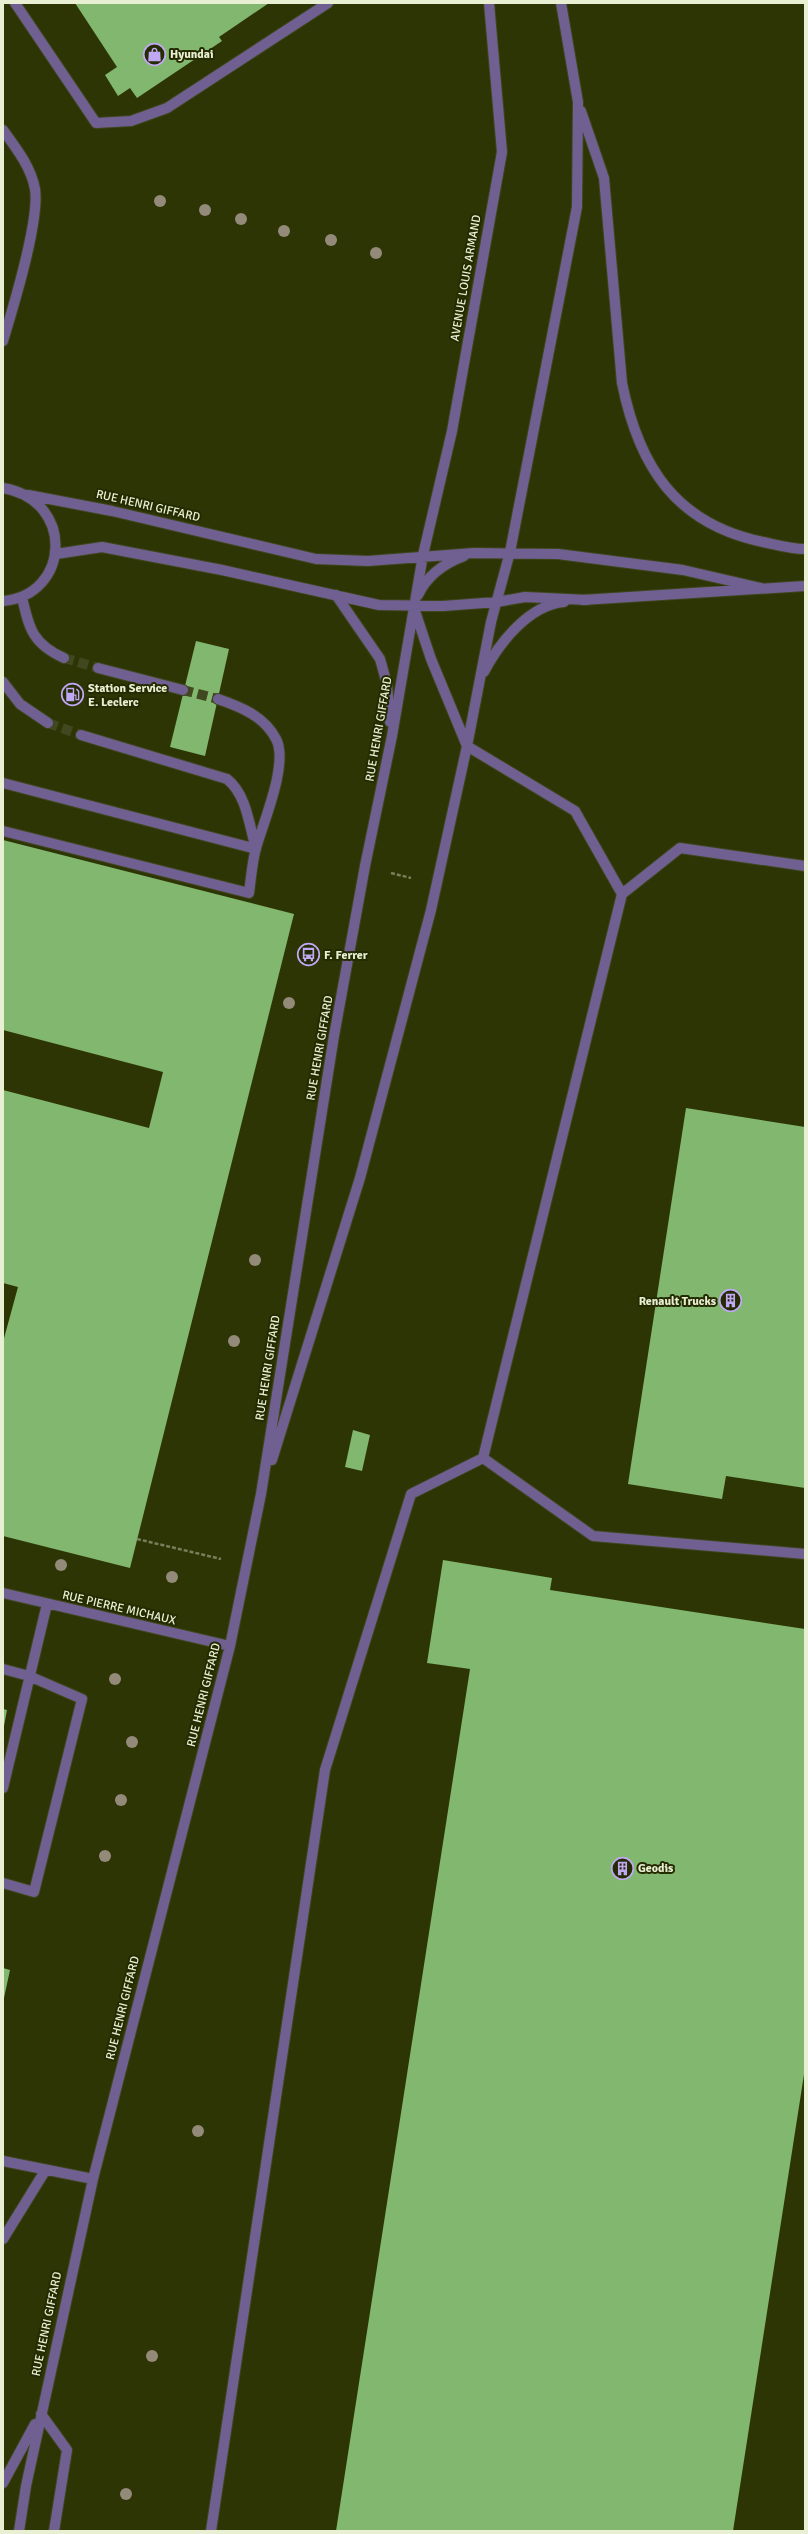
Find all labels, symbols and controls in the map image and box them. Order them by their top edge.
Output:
shop icon: Hyundai [142,41,168,67]
place label: Hyundai [170,47,214,62]
street label: AVENUE LOUIS ARMAND [447,213,485,342]
street label: RUE HENRI GIFFARD [95,487,202,525]
street label: RUE HENRI GIFFARD [362,675,396,783]
place label: Station Service E. Leclerc [88,681,167,710]
fuel station icon: Station Service E. Leclerc [60,682,86,708]
bus stop icon: F. Ferrer [296,942,322,968]
place label: F. Ferrer [324,948,368,963]
street label: RUE HENRI GIFFARD [303,994,337,1102]
building icon: Renault Trucks [718,1288,744,1314]
place label: Renault Trucks [639,1294,717,1309]
street label: RUE HENRI GIFFARD [252,1314,284,1422]
street label: RUE PIERRE MICHAUX [61,1588,177,1628]
street label: RUE HENRI GIFFARD [184,1641,224,1748]
building icon: Geodis [609,1855,635,1881]
place label: Geodis [638,1861,674,1876]
street label: RUE HENRI GIFFARD [103,1954,143,2061]
street label: RUE HENRI GIFFARD [29,2270,65,2378]

